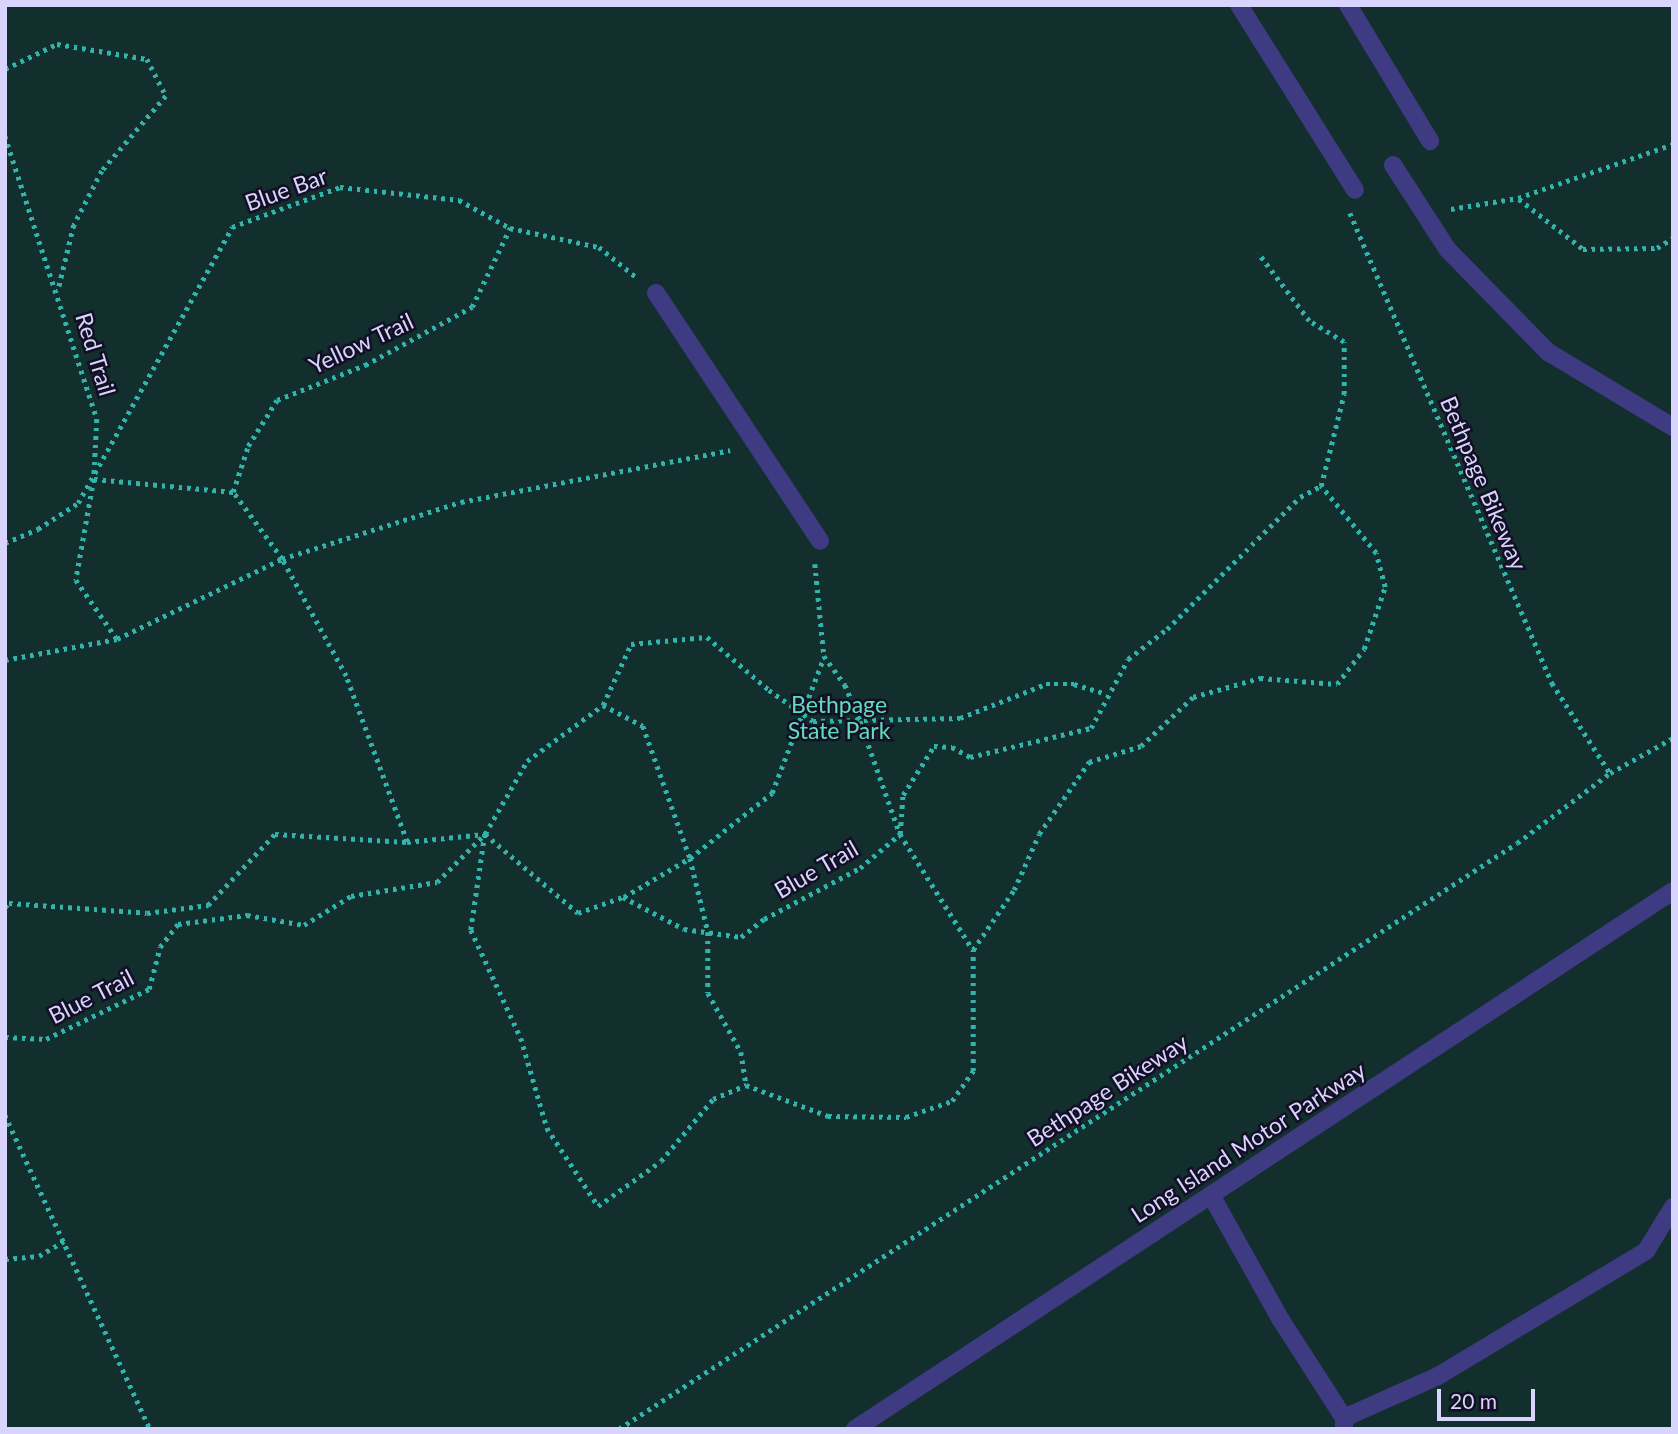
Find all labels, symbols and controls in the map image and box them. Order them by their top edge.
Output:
street label: Blue Bar [241,161,331,217]
street label: Yellow Trail [304,307,418,379]
street label: Red Trail [70,309,122,399]
street label: Bethpage Bikeway [1435,392,1533,574]
park label: Bethpage State Park [788,690,890,744]
street label: Blue Trail [769,834,863,904]
street label: Blue Trail [44,963,138,1029]
street label: Bethpage Bikeway [1021,1028,1193,1152]
street label: Long Island Motor Parkway [1125,1056,1371,1228]
scale bar [1440,1374,1538,1418]
text: 20 m [1450,1388,1497,1413]

